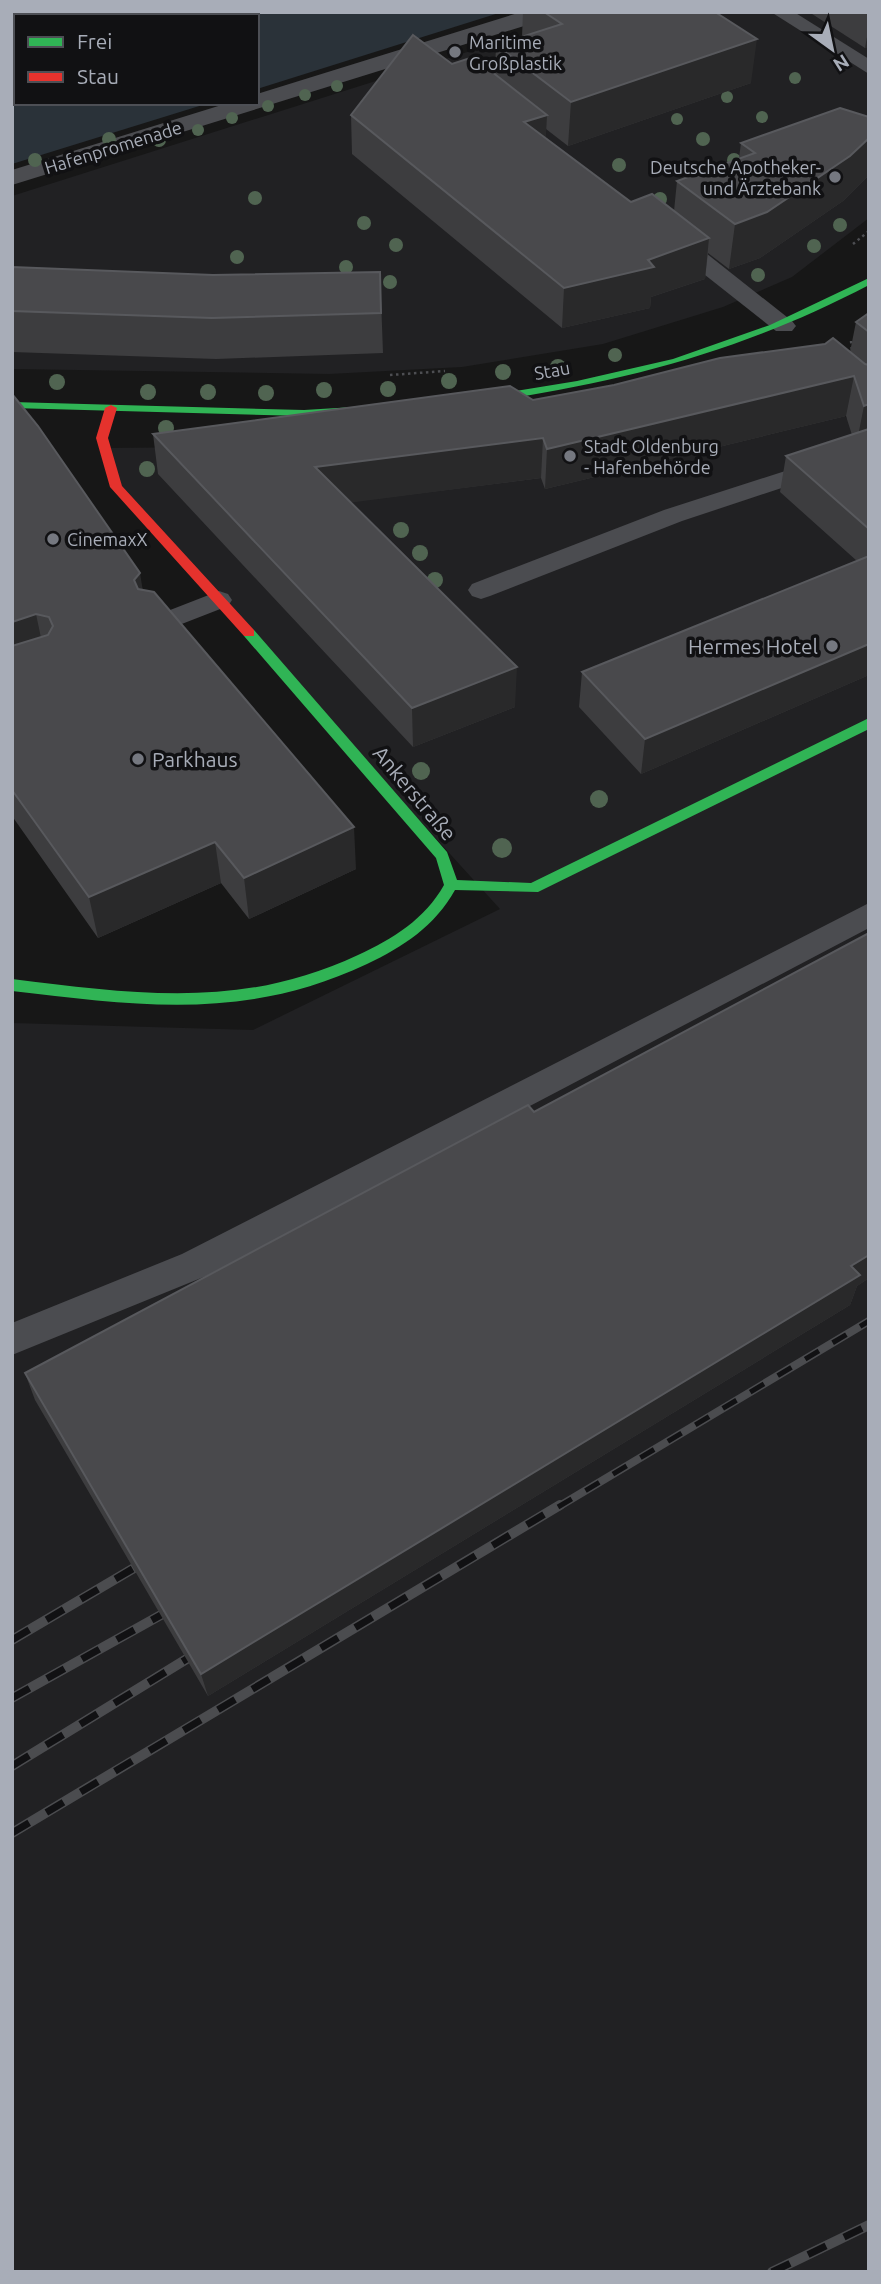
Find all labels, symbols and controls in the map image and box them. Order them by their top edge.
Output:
legend [14,14,259,105]
north arrow [797,14,867,84]
text: Frei [77,29,112,53]
place label: Maritime Großplastik [469,32,562,73]
marker: Maritime Großplastik [447,44,463,60]
text: N [829,50,853,76]
text: Stau [77,64,119,88]
street label: Hafenpromenade [42,117,184,177]
place label: Deutsche Apotheker- und Ärztebank [650,157,821,198]
marker: Deutsche Apotheker- und Ärztebank [827,169,843,185]
street label: Stau [533,357,571,383]
place label: Stadt Oldenburg - Hafenbehörde [584,436,719,477]
marker: Stadt Oldenburg - Hafenbehörde [562,448,578,464]
place label: CinemaxX [67,529,148,549]
marker: CinemaxX [45,531,61,547]
place label: Hermes Hotel [688,634,818,658]
marker: Hermes Hotel [824,638,840,654]
street label: Ankerstraße [369,741,461,845]
place label: Parkhaus [152,747,238,771]
marker: Parkhaus [130,751,146,767]

